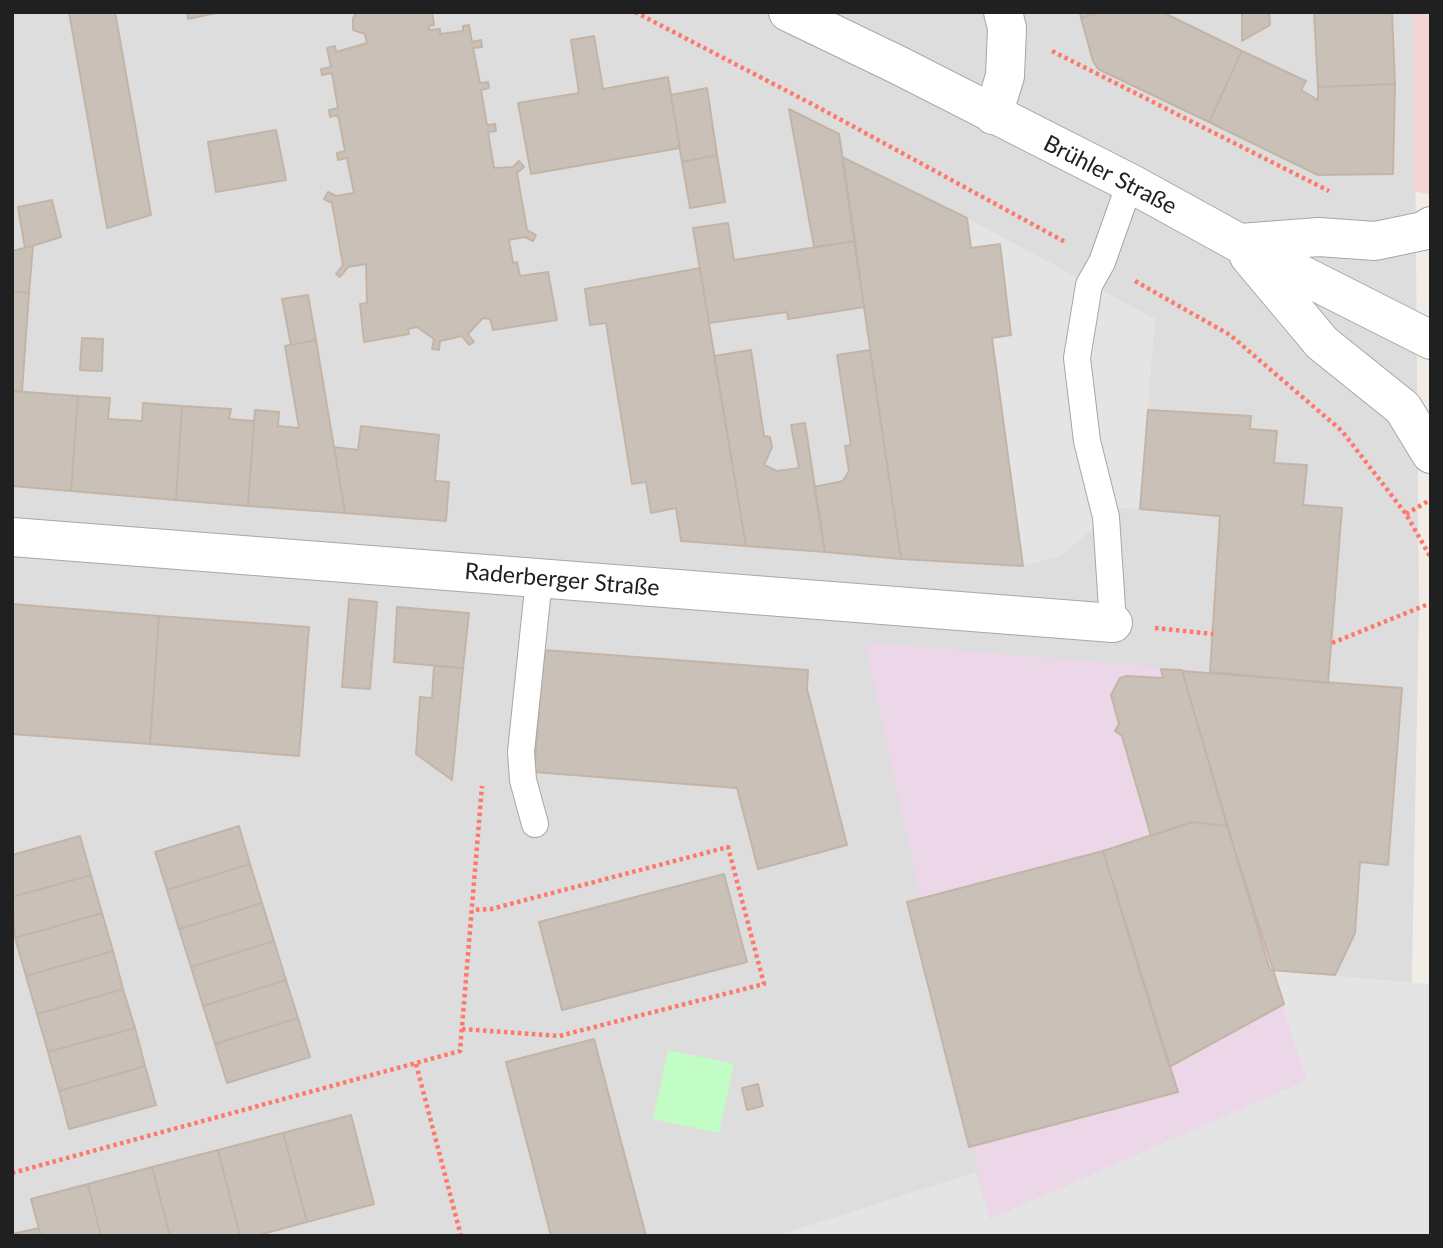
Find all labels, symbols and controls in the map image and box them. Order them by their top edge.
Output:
street label: Brühler Straße [1039,130,1181,220]
street label: Raderberger Straße [463,558,661,602]

